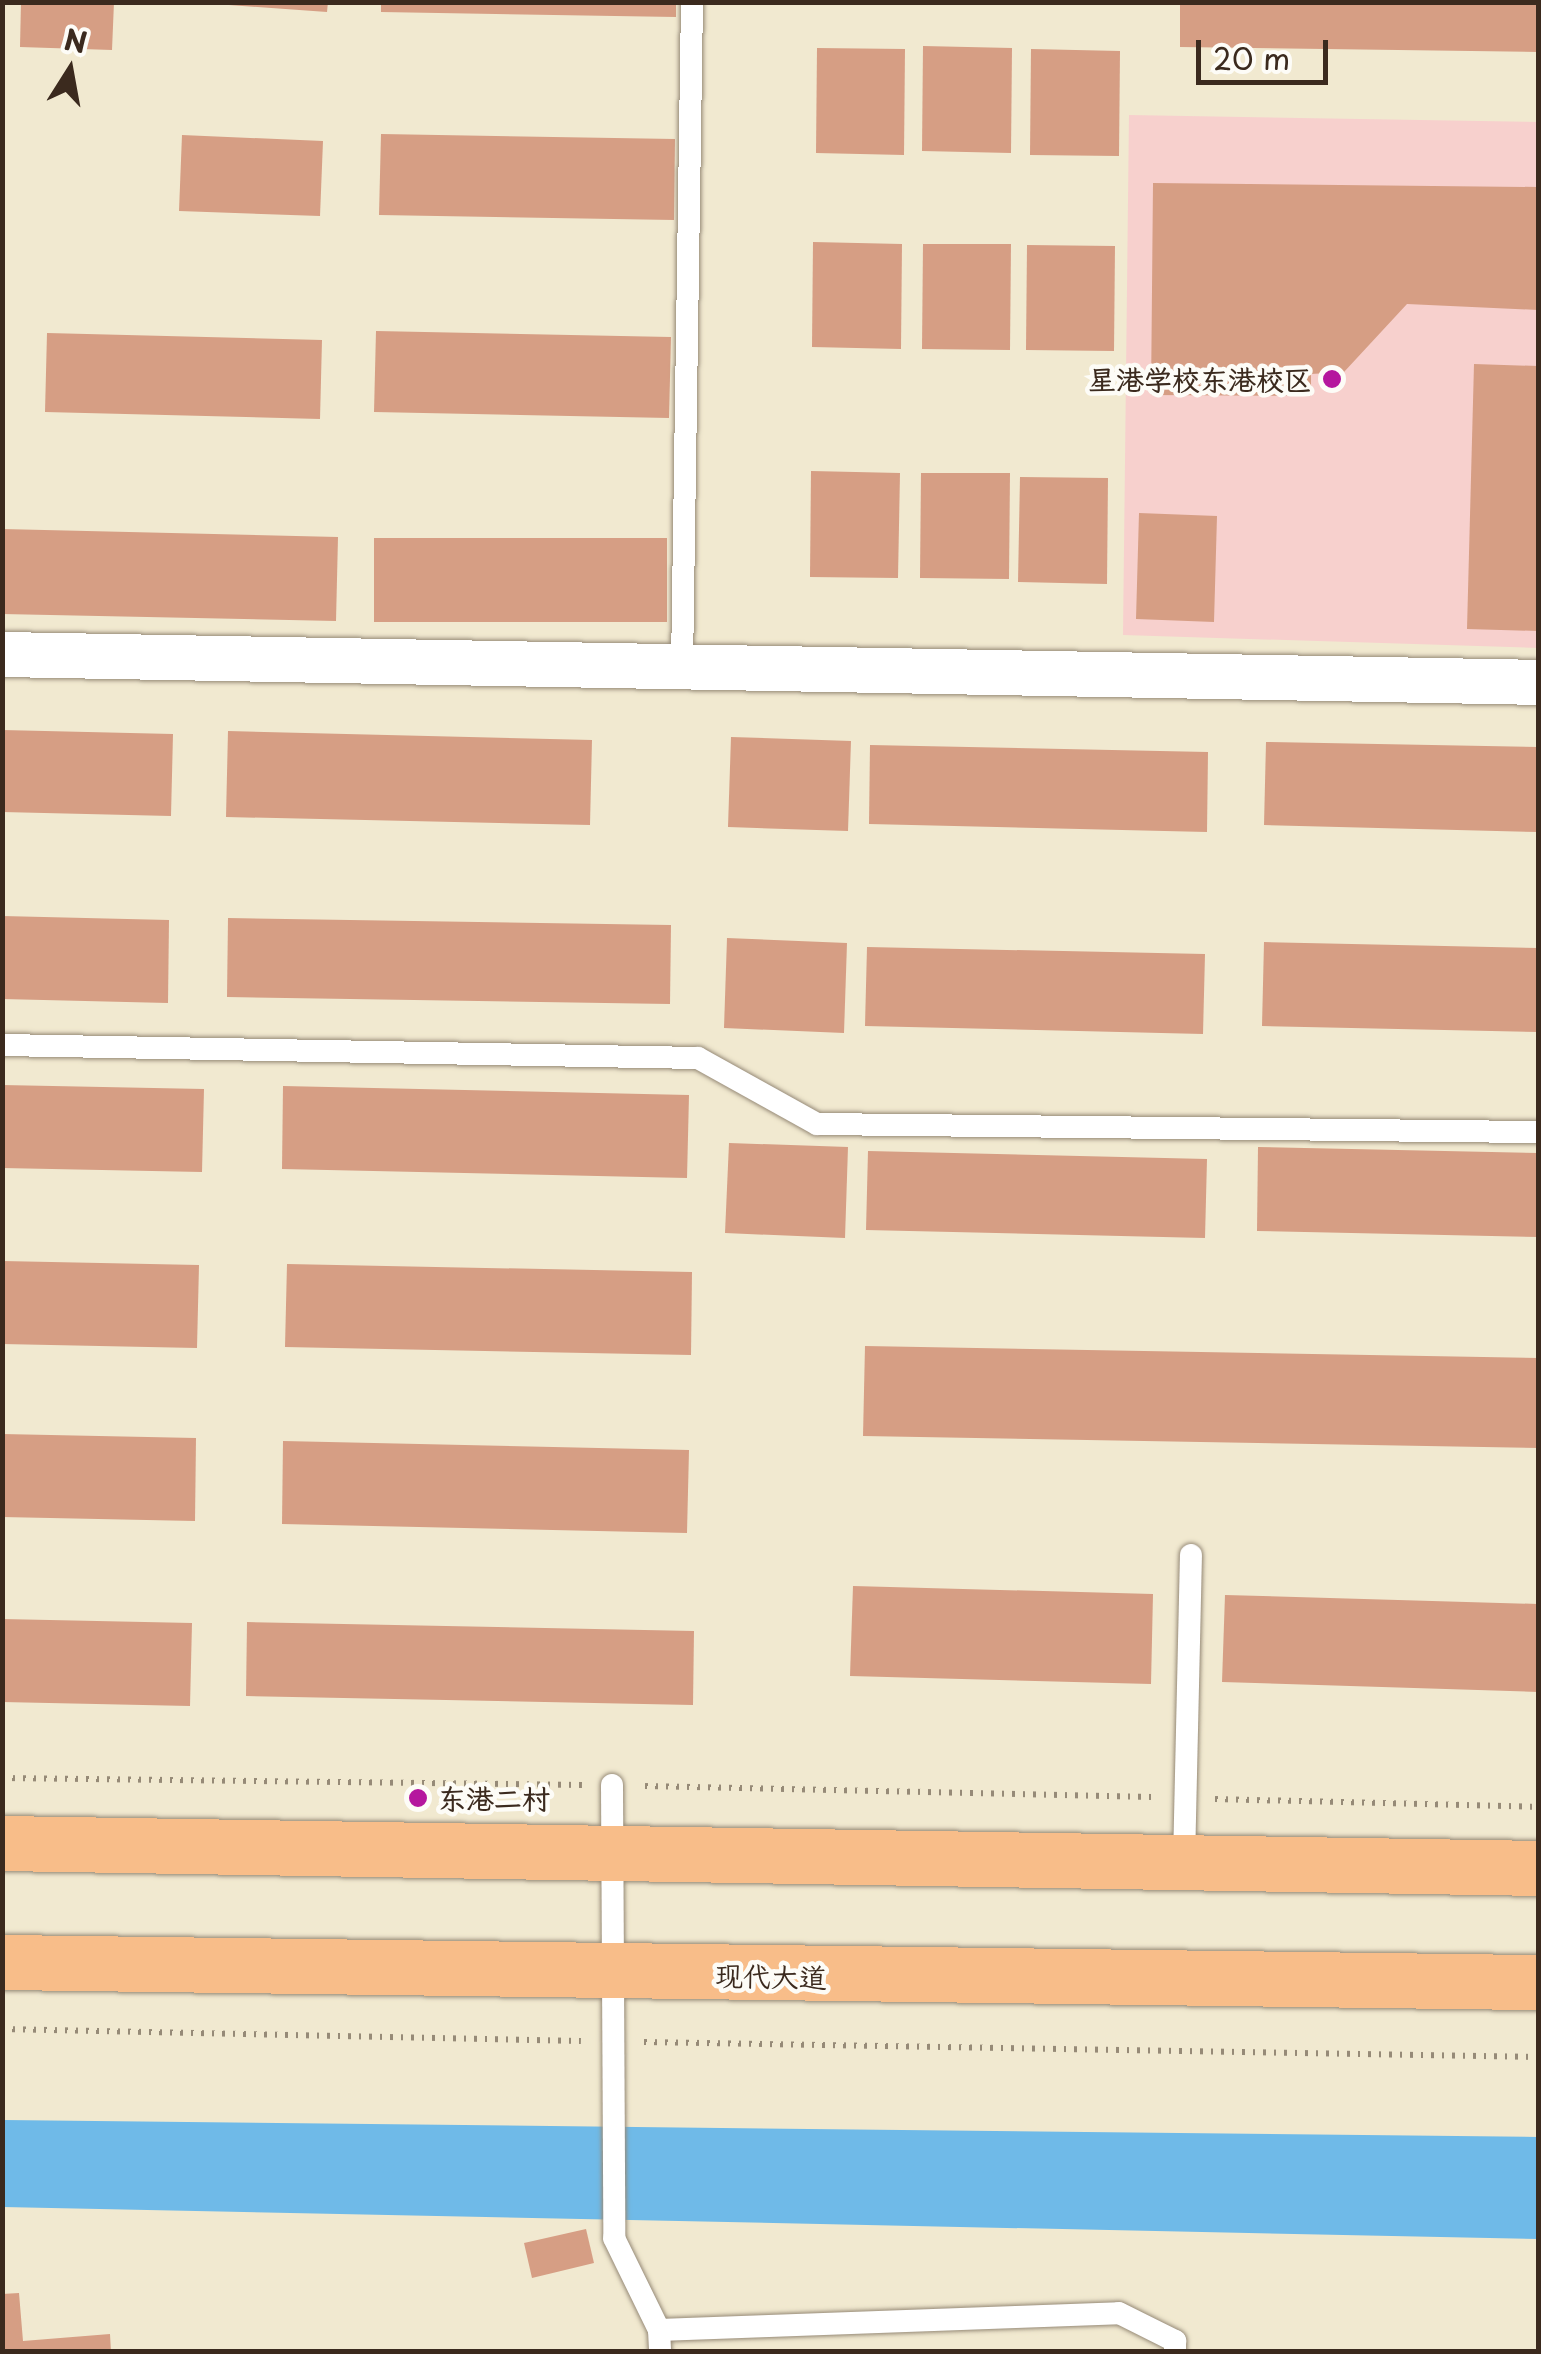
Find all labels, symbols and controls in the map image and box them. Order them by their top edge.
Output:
text: N [61,17,91,63]
north arrow [20,20,120,120]
scale bar [1201,20,1334,82]
text: 20 m [1213,35,1290,80]
place label: 星港学校东港校区 [1088,362,1312,396]
marker: 星港学校东港校区 [1321,368,1343,390]
place label: 东港二村 [438,1781,550,1815]
marker: 东港二村 [407,1787,429,1809]
street label: 现代大道 [715,1958,827,1994]

